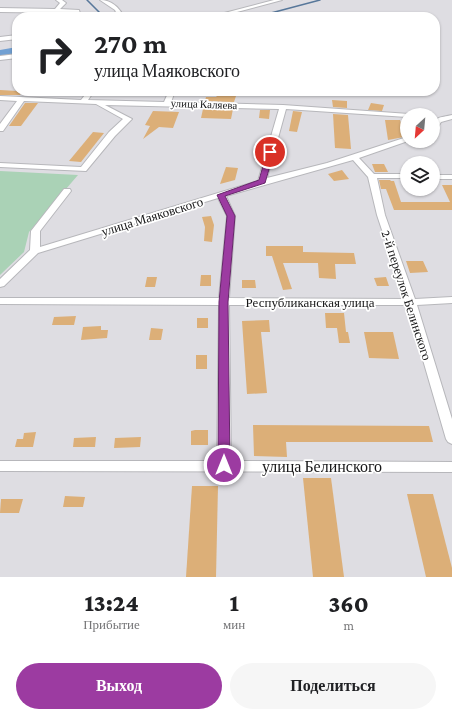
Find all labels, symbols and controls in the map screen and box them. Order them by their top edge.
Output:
icon: right [28,28,80,80]
text: 270 m [94,28,167,59]
text: улица Маяковского [94,61,240,81]
street label: улица Каляева [170,97,238,111]
north arrow [400,108,440,148]
map controls [400,108,440,196]
pin [253,135,287,169]
icon: arrive [259,141,281,163]
button: layers [400,156,440,196]
street label: улица Маяковского [100,194,205,239]
street label: 2-й переулок Белинского [378,228,435,362]
street label: Республиканская улица [246,295,375,310]
position arrow [203,444,245,486]
street label: улица Белинского [262,458,382,476]
text: 13:24 [84,589,139,616]
text: 1 [229,589,239,616]
text: 360 [328,590,369,617]
text: Прибытие [83,617,140,632]
text: мин [223,617,245,632]
text: m [343,618,354,633]
button: Выход [16,663,222,709]
button: Поделиться [230,663,436,709]

